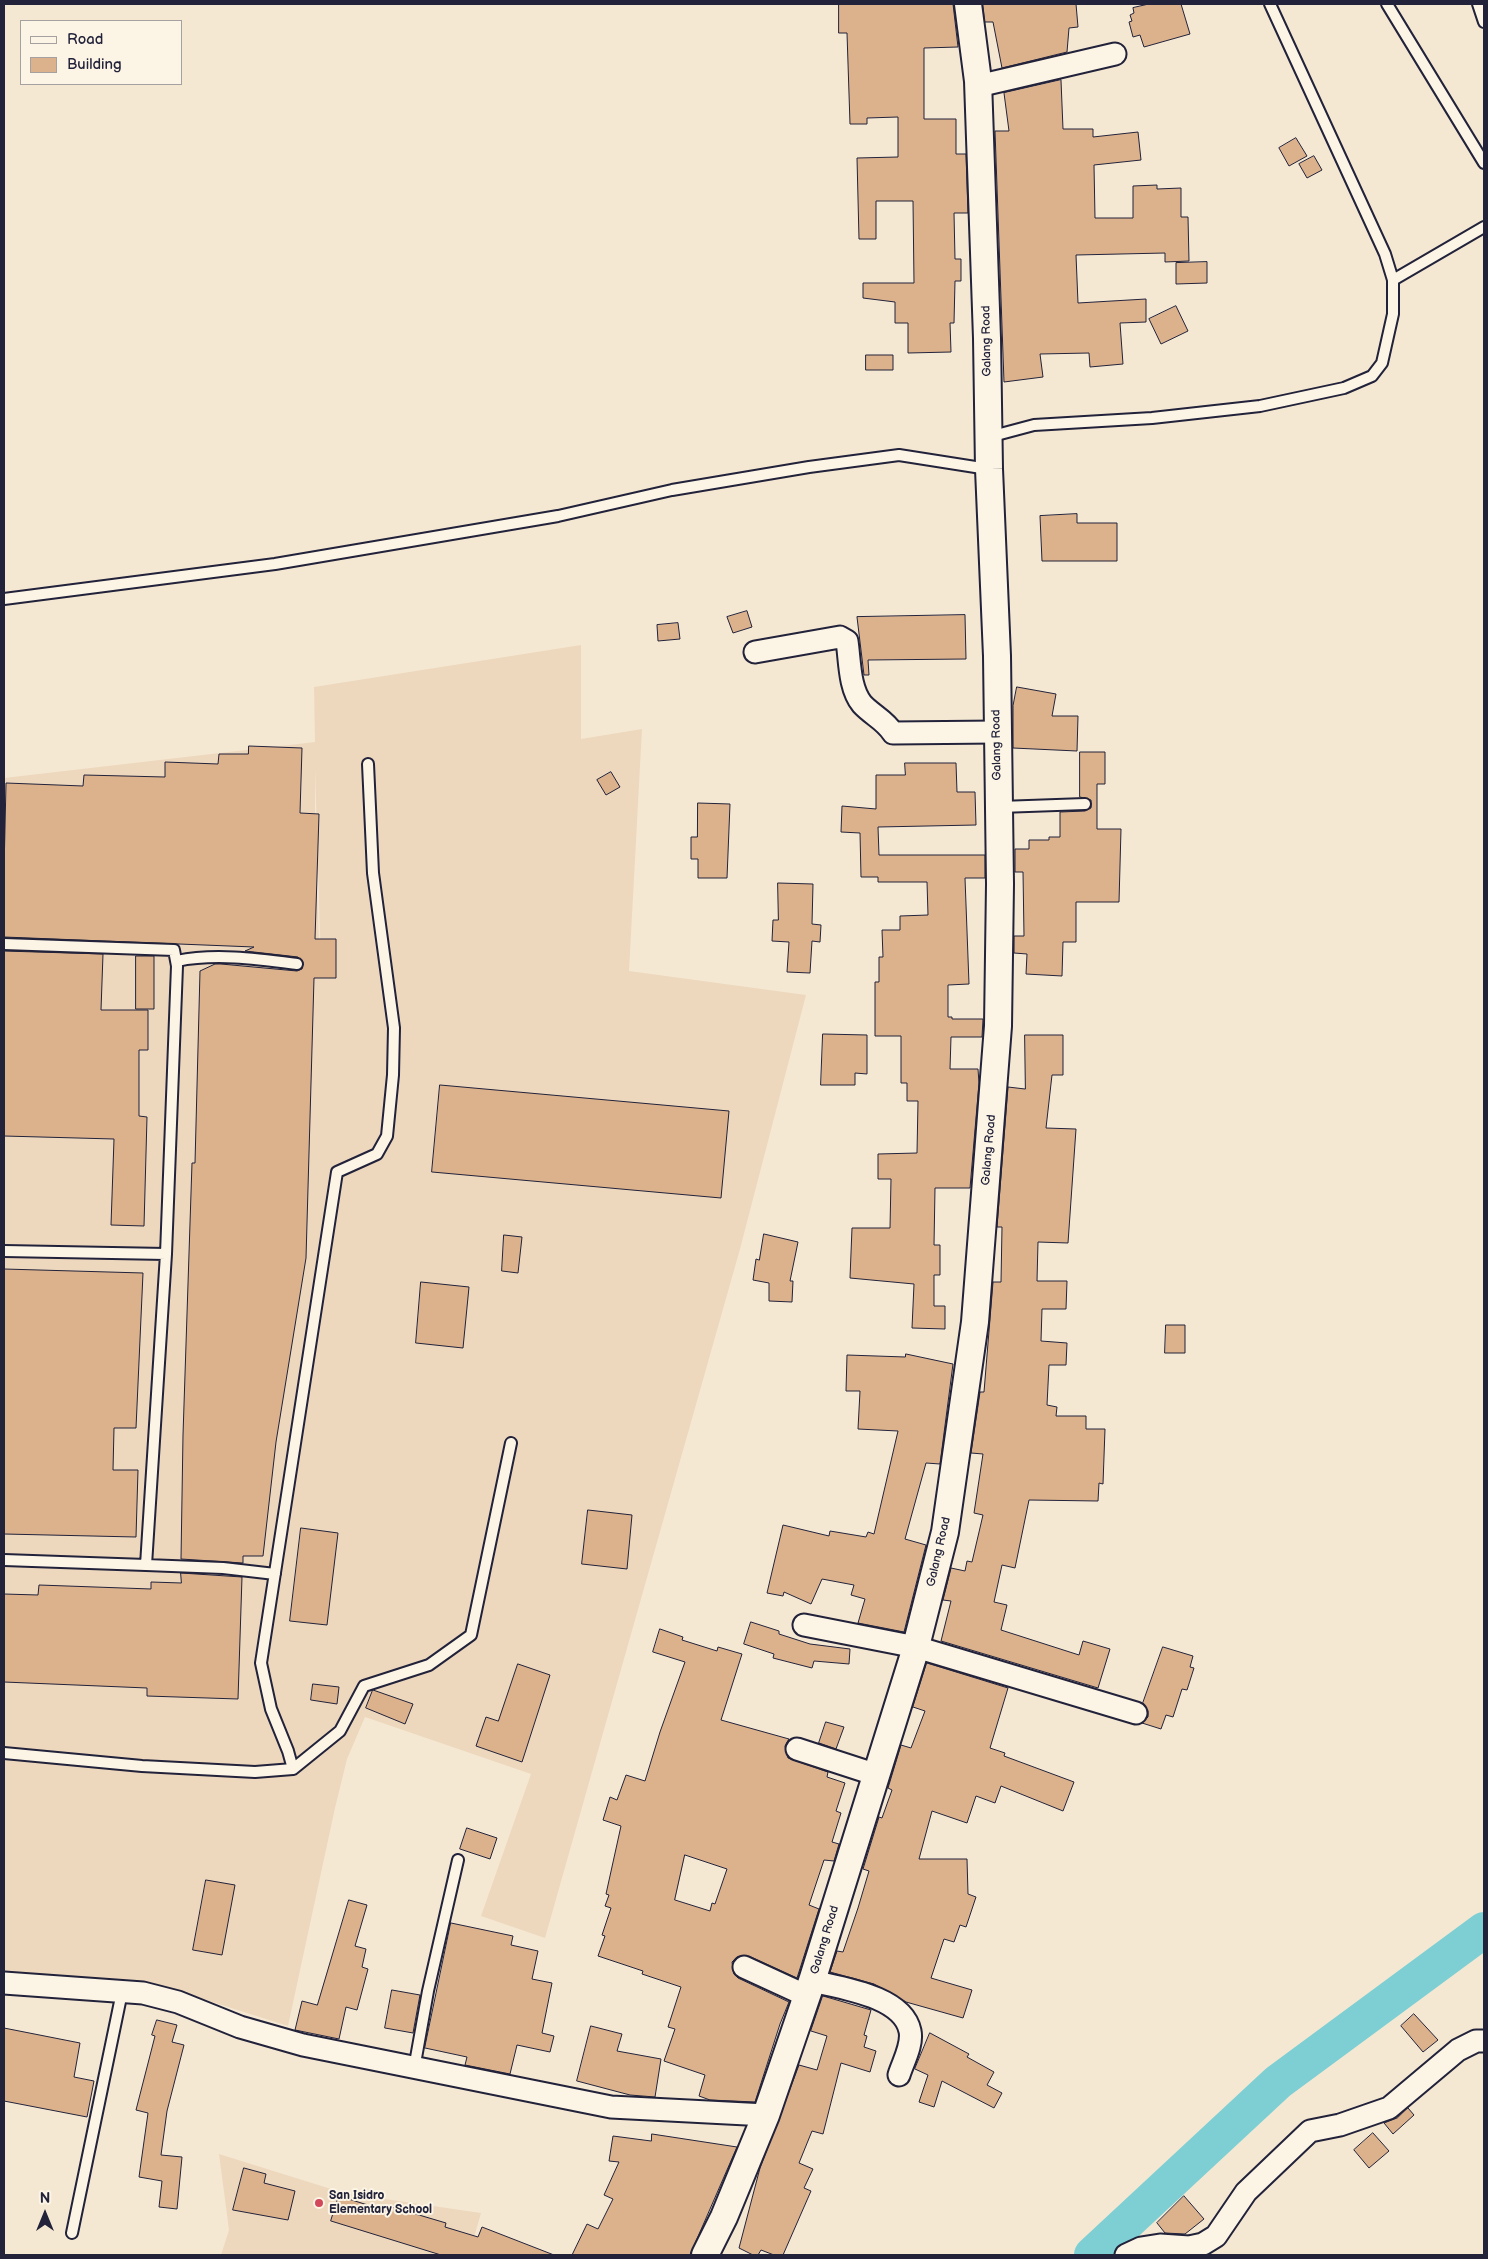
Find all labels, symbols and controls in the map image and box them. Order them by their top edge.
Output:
legend [20,20,182,85]
text: Road [67,30,103,49]
text: Building [67,55,122,74]
street label: Galang Road [979,305,995,377]
street label: Galang Road [989,709,1005,781]
street label: Galang Road [979,1114,999,1186]
street label: Galang Road [924,1516,954,1588]
street label: Galang Road [808,1904,842,1976]
north arrow [20,2189,70,2239]
place label: San Isidro Elementary School [329,2189,432,2217]
text: N [40,2190,50,2207]
marker: San Isidro Elementary School [313,2197,325,2209]

